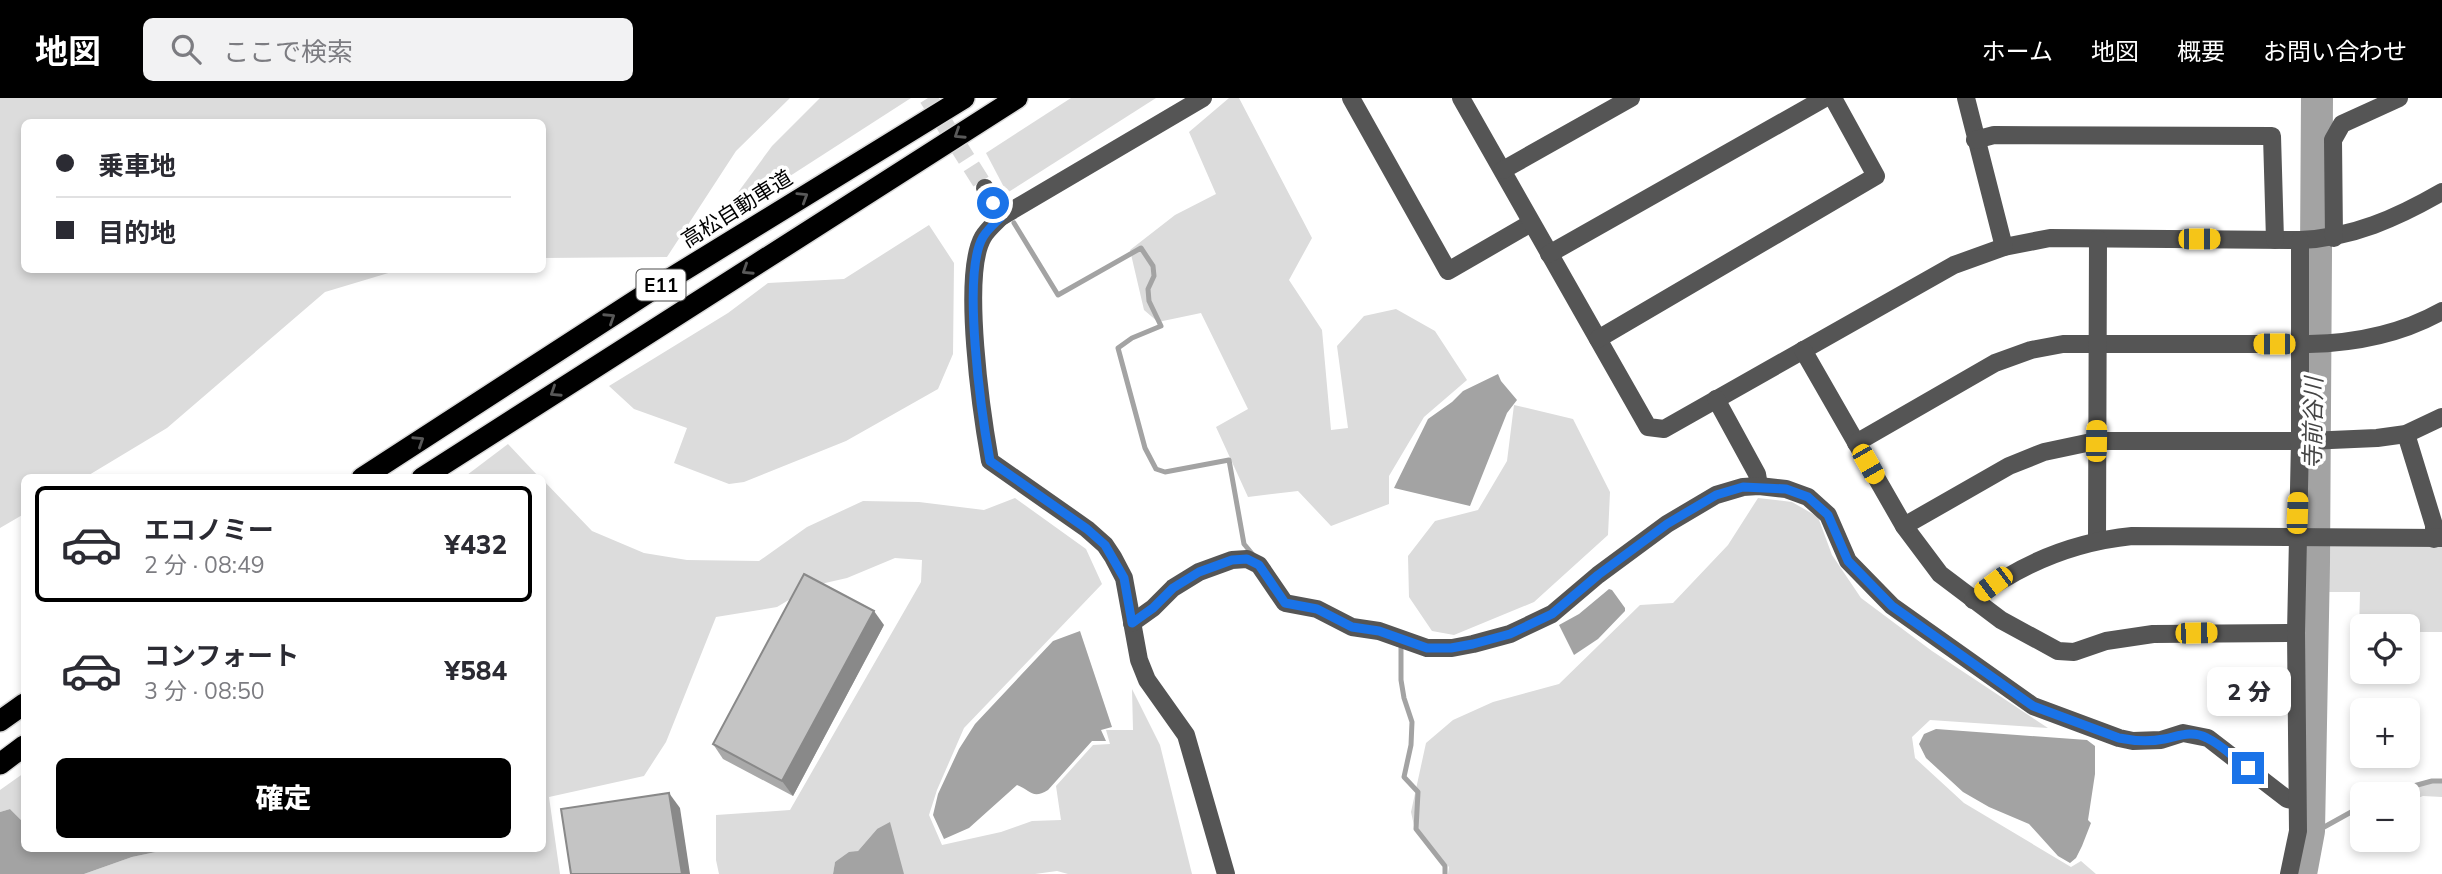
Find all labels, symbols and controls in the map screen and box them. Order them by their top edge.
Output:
search box [143,18,633,81]
text: 地図 [35,30,101,71]
icon: search [167,30,205,68]
text: ここで検索 [223,35,353,68]
text: ホーム [1982,36,2053,66]
text: 地図 [2091,36,2139,66]
text: 概要 [2177,36,2225,66]
text: お問い合わせ [2263,36,2407,66]
one-way arrow [953,125,966,138]
text: 乗車地 [98,149,176,182]
street label: 高松自動車道 [676,164,797,253]
route start [977,187,1009,219]
one-way arrow [796,193,809,206]
text: 目的地 [98,216,176,249]
car [2179,229,2221,250]
one-way arrow [741,261,754,274]
road number: E11 [636,270,686,300]
one-way arrow [602,313,615,326]
car [2254,334,2296,355]
water label: 寺前谷川 [2297,374,2328,469]
one-way arrow [550,384,563,397]
car [2086,420,2107,462]
one-way arrow [411,436,424,449]
car [1849,441,1888,487]
car [2286,492,2309,534]
icon: car [60,513,123,576]
text: エコノミー [144,513,274,546]
text: ¥432 [445,528,507,561]
text: 2 分 · 08:49 [144,550,265,579]
car [1970,563,2017,605]
map controls [2350,614,2420,852]
button: locate [2350,614,2420,684]
car [2175,622,2218,644]
icon: car [60,639,123,702]
text: コンフォート [144,639,299,672]
text: ¥584 [445,654,507,687]
callout: 2 分 [2206,666,2290,716]
text: 3 分 · 08:50 [144,676,265,705]
text: 2 分 [2227,677,2271,706]
button: + [2350,698,2420,768]
route end [2232,752,2264,784]
button: 確定 [56,758,511,838]
button: − [2350,782,2420,852]

